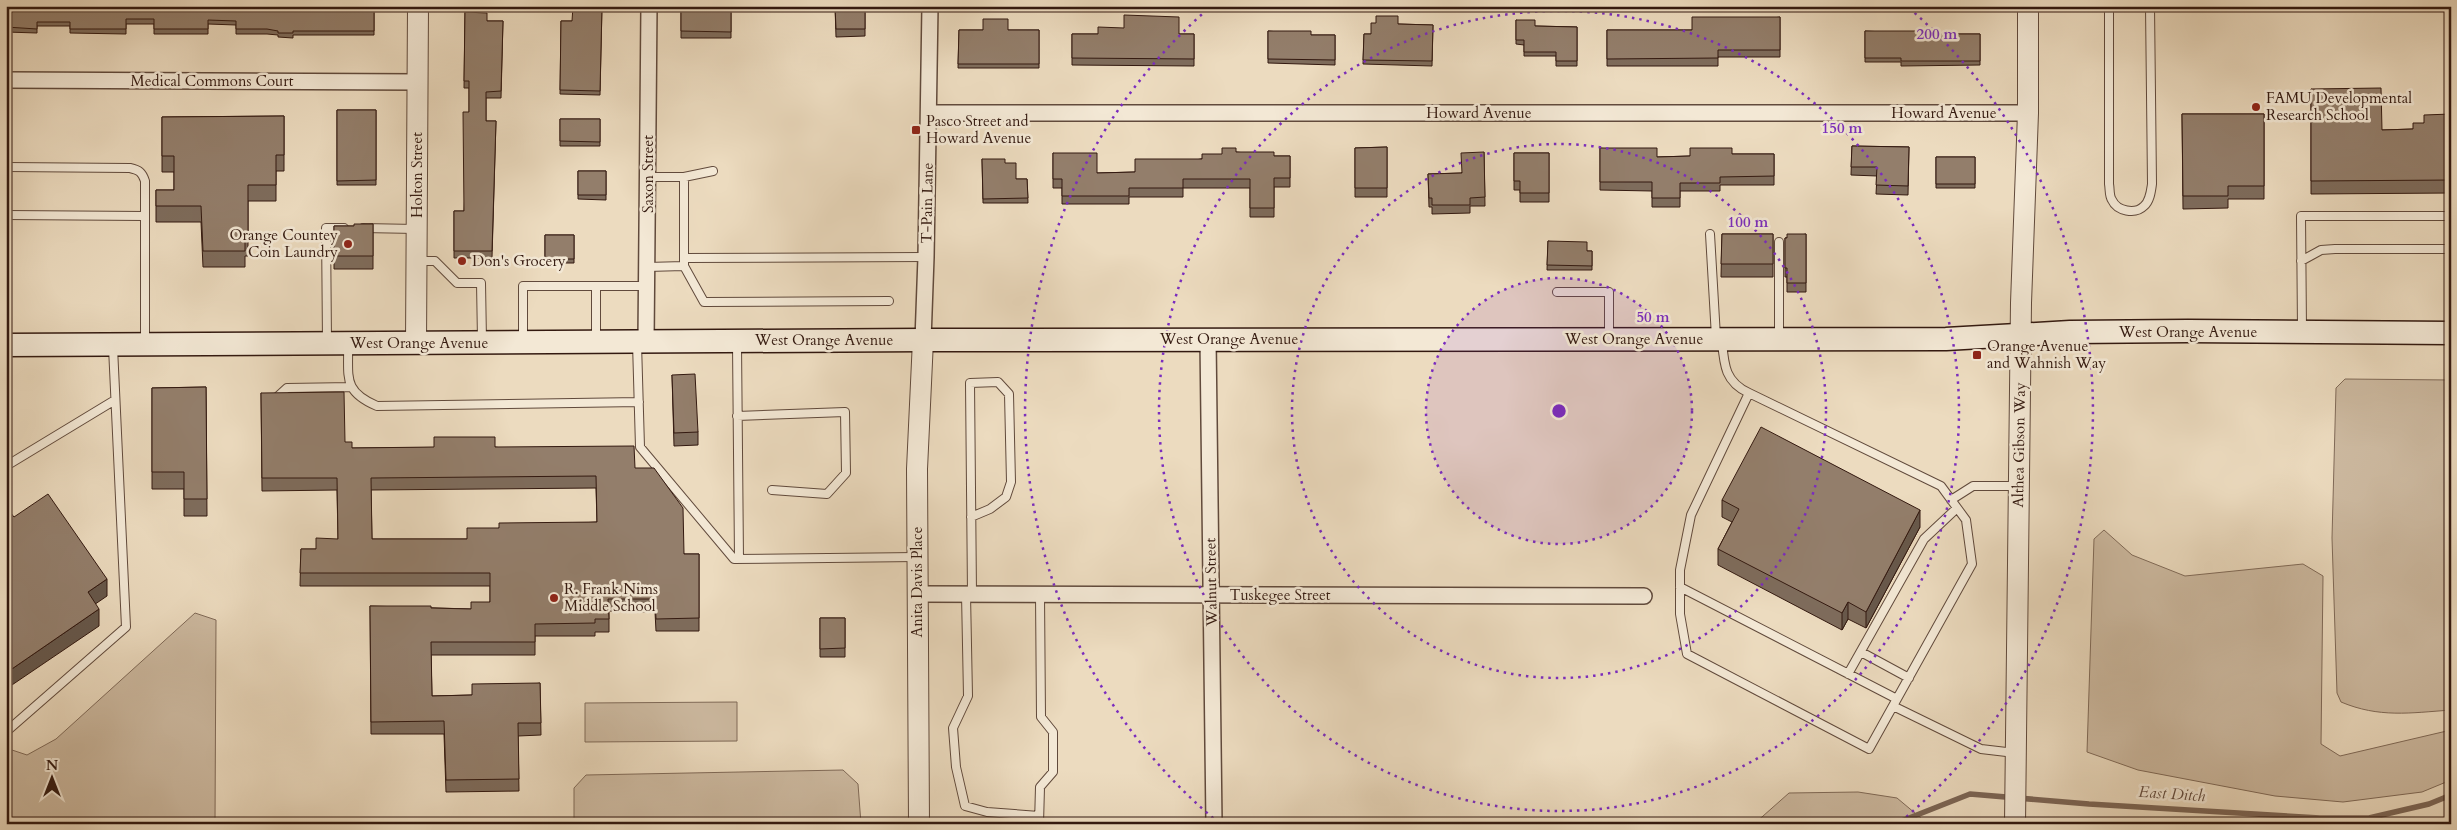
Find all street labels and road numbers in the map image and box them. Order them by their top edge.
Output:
street label: Medical Commons Court [131,71,294,91]
street label: Howard Avenue [1426,103,1532,123]
street label: Howard Avenue [1891,103,1997,123]
street label: Holton Street [407,132,427,218]
street label: Saxon Street [638,135,658,213]
street label: T-Pain Lane [916,162,938,244]
street label: West Orange Avenue [2118,322,2257,342]
street label: West Orange Avenue [1159,329,1298,349]
street label: West Orange Avenue [1564,329,1703,349]
street label: West Orange Avenue [754,330,893,350]
street label: West Orange Avenue [349,333,488,353]
street label: Althea Gibson Way [2008,382,2030,508]
street label: Anita Davis Place [907,526,927,638]
street label: Walnut Street [1200,537,1222,627]
street label: Tuskegee Street [1229,585,1331,605]

